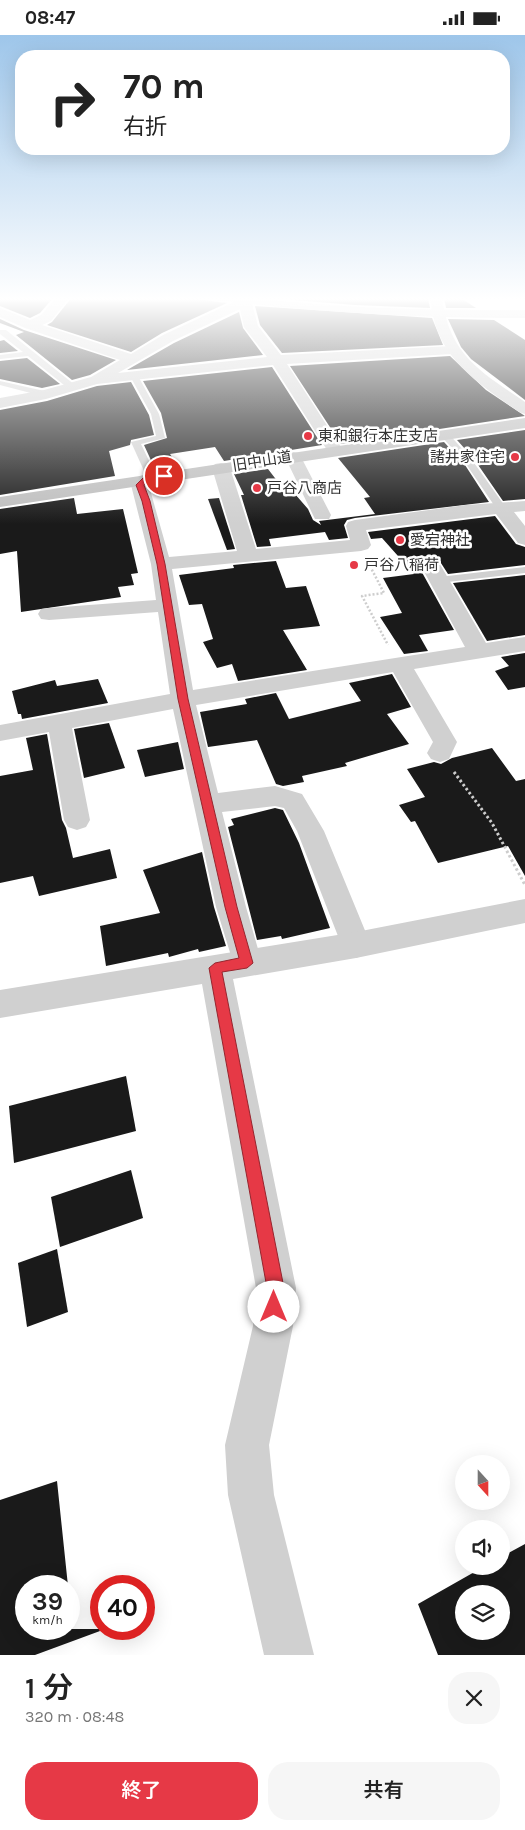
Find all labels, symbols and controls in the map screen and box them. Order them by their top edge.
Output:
text: 08:47 [25,7,75,29]
text: 70 m [123,66,205,107]
icon: right [40,70,105,135]
text: 右折 [123,114,167,140]
place label: 東和銀行本庄支店 [318,427,438,445]
marker: 東和銀行本庄支店 [302,430,314,442]
street label: 旧中山道 [231,447,293,475]
place label: 諸井家住宅 [430,448,505,466]
marker: 諸井家住宅 [509,451,521,463]
pin [143,455,185,497]
icon: arrive [150,462,178,490]
place label: 戸谷八商店 [267,479,342,497]
marker: 戸谷八商店 [251,482,263,494]
place label: 愛宕神社 [410,531,470,549]
marker: 愛宕神社 [394,534,406,546]
place label: 戸谷八稲荷 [364,556,439,574]
marker: 戸谷八稲荷 [348,559,360,571]
position arrow [247,1280,299,1332]
north arrow [455,1455,510,1510]
map controls [455,1455,510,1640]
button: sound [455,1520,510,1575]
speed limit sign: 40 [90,1575,155,1640]
button: layers [455,1585,510,1640]
text: 39 [32,1587,63,1616]
text: km/h [32,1613,63,1627]
text: 1 分 [25,1670,73,1706]
button: close [448,1672,500,1724]
text: 320 m · 08:48 [25,1707,124,1726]
button: 終了 [25,1762,258,1820]
button: 共有 [268,1762,500,1820]

